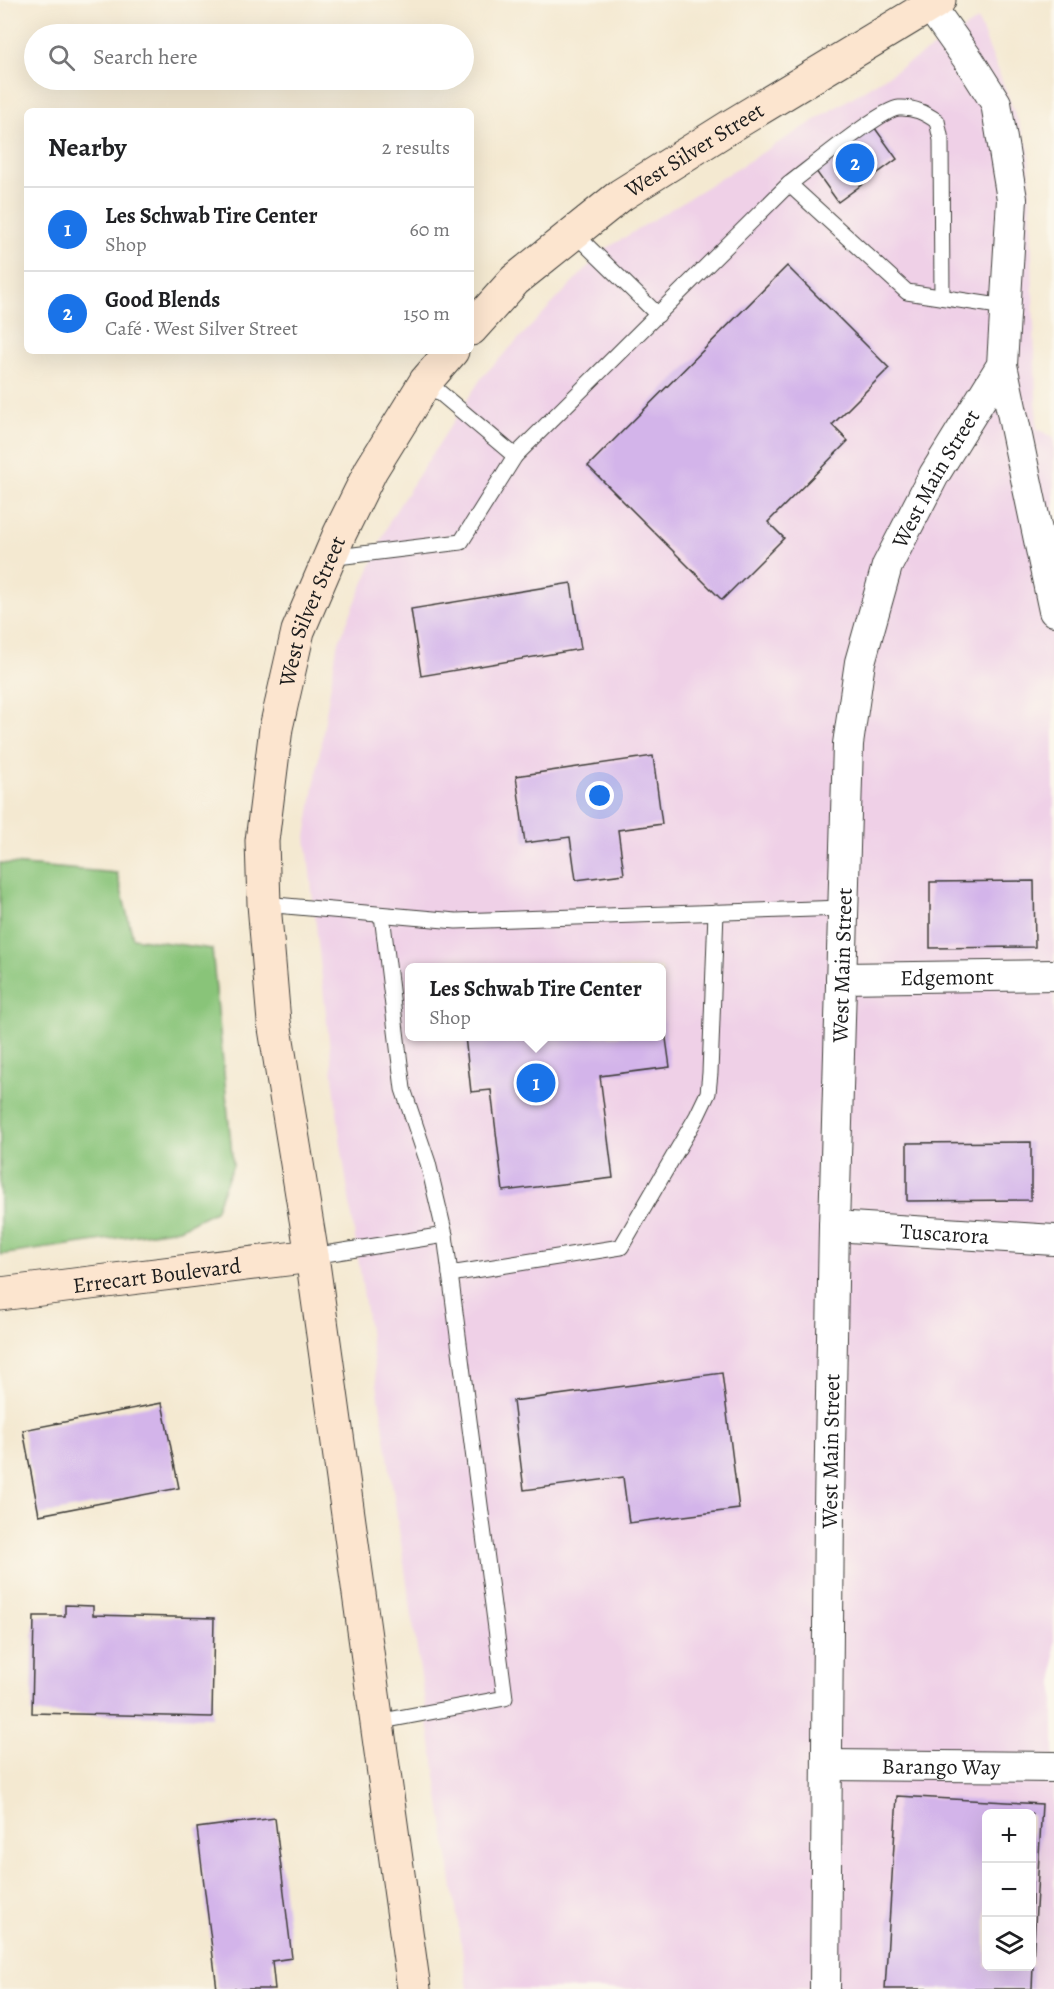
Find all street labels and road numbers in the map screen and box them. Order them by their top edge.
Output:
street label: West Silver Street [619,95,770,205]
street label: West Main Street [885,404,987,554]
street label: West Silver Street [272,531,353,690]
street label: West Main Street [825,887,860,1044]
street label: Edgemont [900,962,994,993]
street label: Tuscarora [899,1216,991,1252]
street label: Errecart Boulevard [71,1251,243,1301]
street label: West Main Street [815,1373,847,1529]
street label: Barango Way [881,1751,1001,1783]

